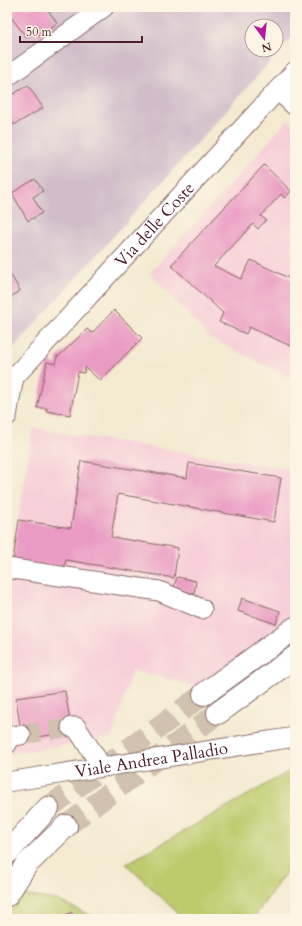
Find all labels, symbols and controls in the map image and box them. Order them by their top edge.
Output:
scale bar [20,18,142,44]
north arrow [244,18,284,58]
text: 50 m [26,24,53,40]
text: N [259,39,273,56]
street label: Via delle Coste [109,177,199,272]
street label: Viale Andrea Palladio [73,736,229,783]

